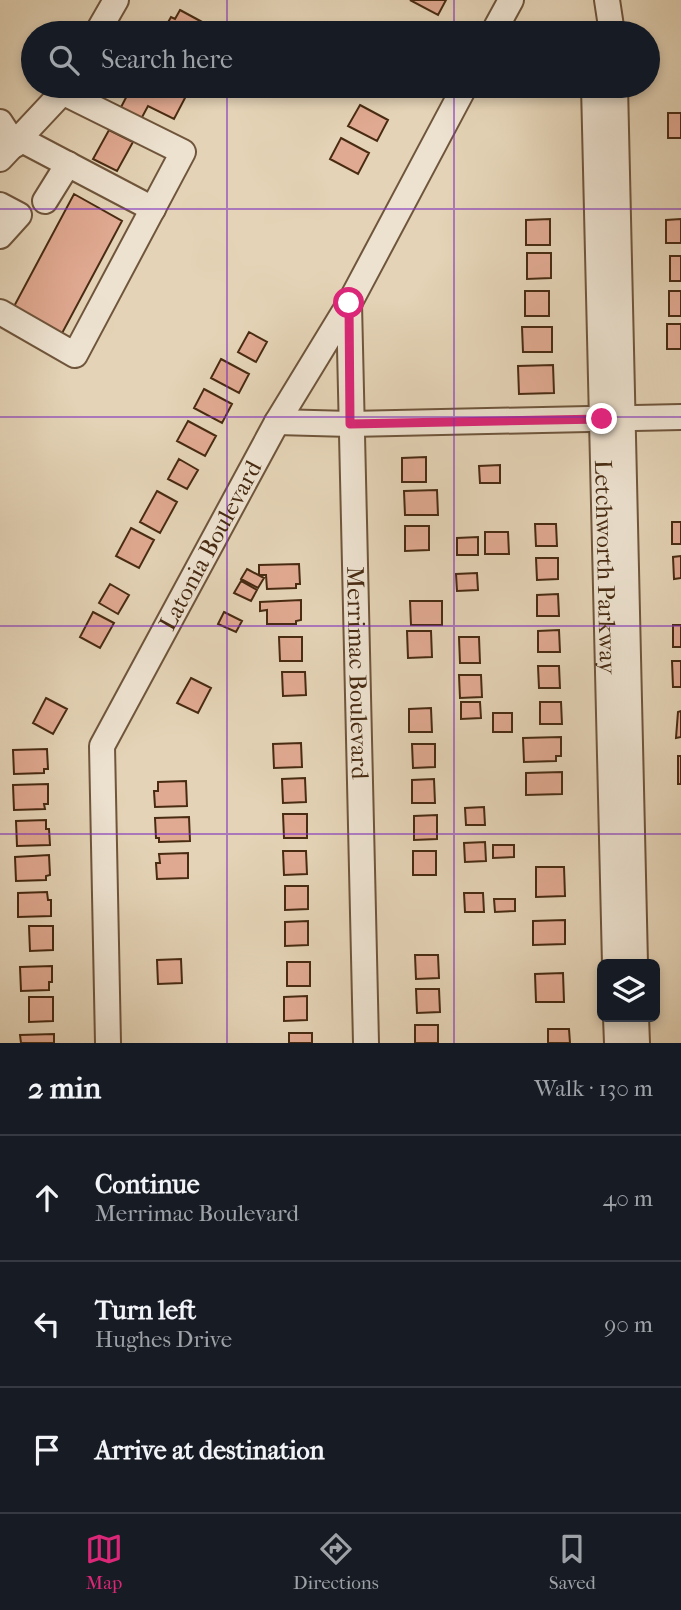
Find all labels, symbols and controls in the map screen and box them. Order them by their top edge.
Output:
search box [21,21,660,98]
icon: search [45,41,83,79]
text: Search here [101,44,233,75]
route start [333,287,364,318]
route end [586,403,617,434]
street label: Latonia Boulevard [153,455,268,635]
street label: Letchworth Parkway [589,459,622,676]
street label: Merrimac Boulevard [341,566,374,781]
map controls [597,959,660,1022]
button: layers [597,959,660,1022]
text: 2 min [28,1071,101,1106]
text: Walk · 130 m [534,1075,653,1102]
text: Continue [95,1169,200,1200]
icon: ahead [28,1179,66,1217]
text: 40 m [603,1185,653,1212]
text: Merrimac Boulevard [95,1200,299,1227]
text: Turn left [95,1295,196,1326]
icon: left [28,1305,66,1343]
text: 90 m [604,1311,653,1338]
text: Hughes Drive [95,1326,232,1353]
icon: arrive [28,1431,66,1469]
text: Arrive at destination [95,1435,325,1466]
tab: Map [85,1530,123,1594]
tab: Directions [293,1530,379,1594]
tab: Saved [549,1530,596,1594]

